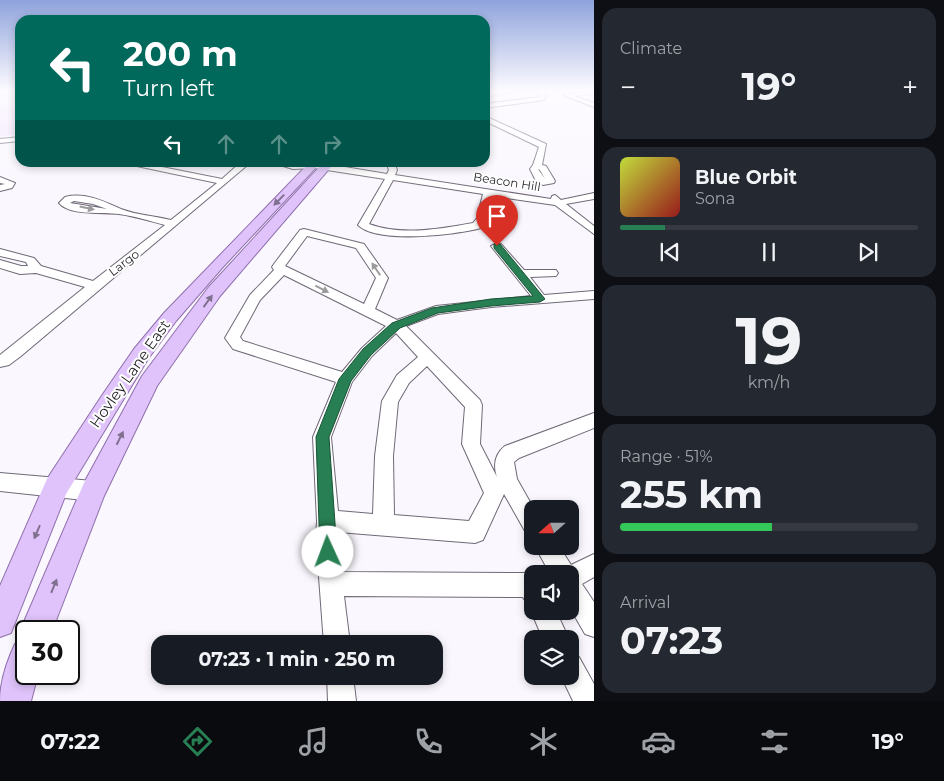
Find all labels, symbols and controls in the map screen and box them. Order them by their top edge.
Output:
text: 200 m [123,32,238,75]
icon: left [40,35,105,100]
text: Climate [620,39,682,58]
text: 19° [742,63,797,110]
text: − [620,70,636,104]
text: + [902,70,918,104]
text: Turn left [123,75,215,102]
icon: left [159,130,187,158]
icon: ahead [212,130,240,158]
icon: ahead [265,130,293,158]
icon: right [318,130,346,158]
text: Blue Orbit [695,166,797,189]
street label: Beacon Hill [472,169,542,194]
text: Sona [695,189,735,208]
one-way arrow [273,193,285,205]
pin [476,195,518,246]
icon: arrive [483,202,511,230]
one-way arrow [80,205,96,213]
icon: previous [656,238,684,266]
icon: pause [755,238,783,266]
icon: next [854,238,882,266]
street label: Largo [105,246,142,279]
one-way arrow [371,262,381,276]
one-way arrow [315,285,329,293]
one-way arrow [203,294,213,308]
text: 19 [736,301,802,380]
street label: Hovley Lane East [85,316,174,431]
text: km/h [748,373,790,392]
one-way arrow [116,431,124,445]
text: Range · 51% [620,447,713,466]
text: 255 km [620,471,763,518]
north arrow [524,500,579,555]
map controls [524,500,579,685]
one-way arrow [32,525,40,539]
position arrow [301,525,353,577]
button: sound [524,565,579,620]
one-way arrow [50,578,58,593]
text: Arrival [620,593,670,612]
text: 07:23 [620,617,723,664]
speed limit sign: 30 [15,620,80,685]
button: layers [524,630,579,685]
text: 07:23 · 1 min · 250 m [199,648,395,671]
icon: directions [180,724,215,759]
icon: music [296,724,331,759]
icon: phone [411,724,446,759]
icon: climate [526,724,561,759]
icon: car [641,724,676,759]
icon: filters [757,724,792,759]
text: 07:22 [40,728,100,755]
text: 19° [872,728,904,755]

